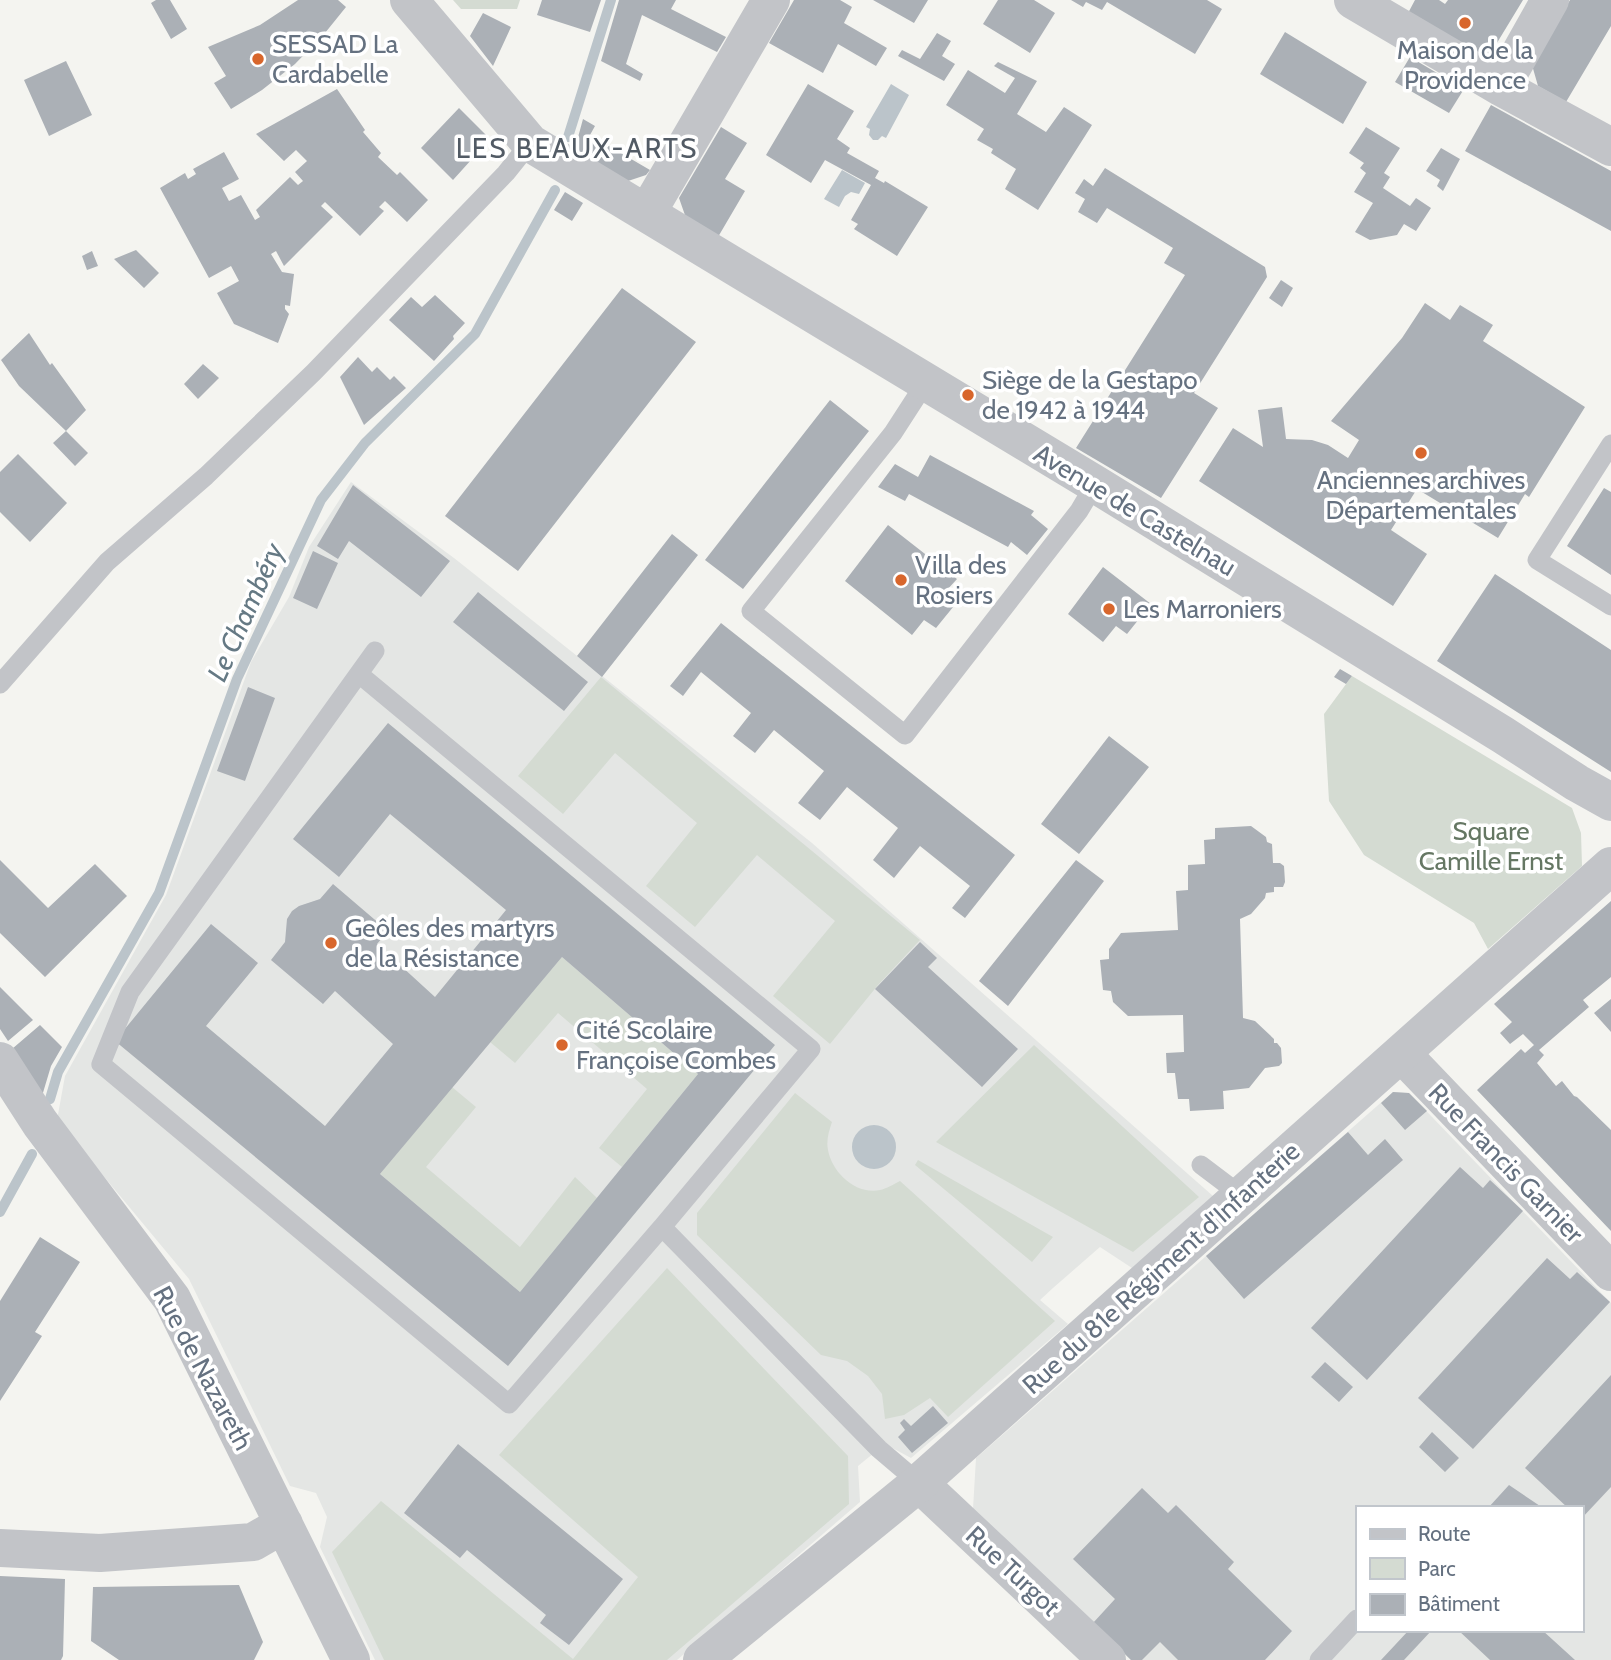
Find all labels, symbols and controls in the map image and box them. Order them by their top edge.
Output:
marker: Maison de la Providence [1457,15,1473,31]
place label: SESSAD La Cardabelle [272,28,399,90]
place label: Maison de la Providence [1397,34,1534,96]
marker: SESSAD La Cardabelle [250,51,266,67]
district label: LES BEAUX-ARTS [456,131,698,165]
place label: Siège de la Gestapo de 1942 à 1944 [982,364,1197,426]
marker: Siège de la Gestapo de 1942 à 1944 [960,387,976,403]
street label: Avenue de Castelnau [1028,437,1242,583]
marker: Anciennes archives Départementales [1413,445,1429,461]
place label: Anciennes archives Départementales [1317,464,1526,526]
water label: Le Chambéry [199,537,291,686]
place label: Villa des Rosiers [915,549,1007,611]
marker: Villa des Rosiers [893,572,909,588]
place label: Les Marroniers [1123,593,1282,625]
marker: Les Marroniers [1101,601,1117,617]
park label: Square Camille Ernst [1419,815,1564,877]
place label: Geôles des martyrs de la Résistance [345,912,555,974]
marker: Geôles des martyrs de la Résistance [323,935,339,951]
place label: Cité Scolaire Françoise Combes [576,1014,776,1076]
marker: Cité Scolaire Françoise Combes [554,1037,570,1053]
street label: Rue Francis Garnier [1422,1077,1591,1250]
street label: Rue du 81e Régiment d'Infanterie [1016,1135,1306,1401]
street label: Rue de Nazareth [146,1281,260,1455]
legend [1356,1506,1583,1632]
street label: Rue Turgot [959,1519,1067,1623]
text: Route [1418,1521,1471,1546]
text: Parc [1418,1556,1456,1581]
text: Bâtiment [1418,1591,1500,1616]

